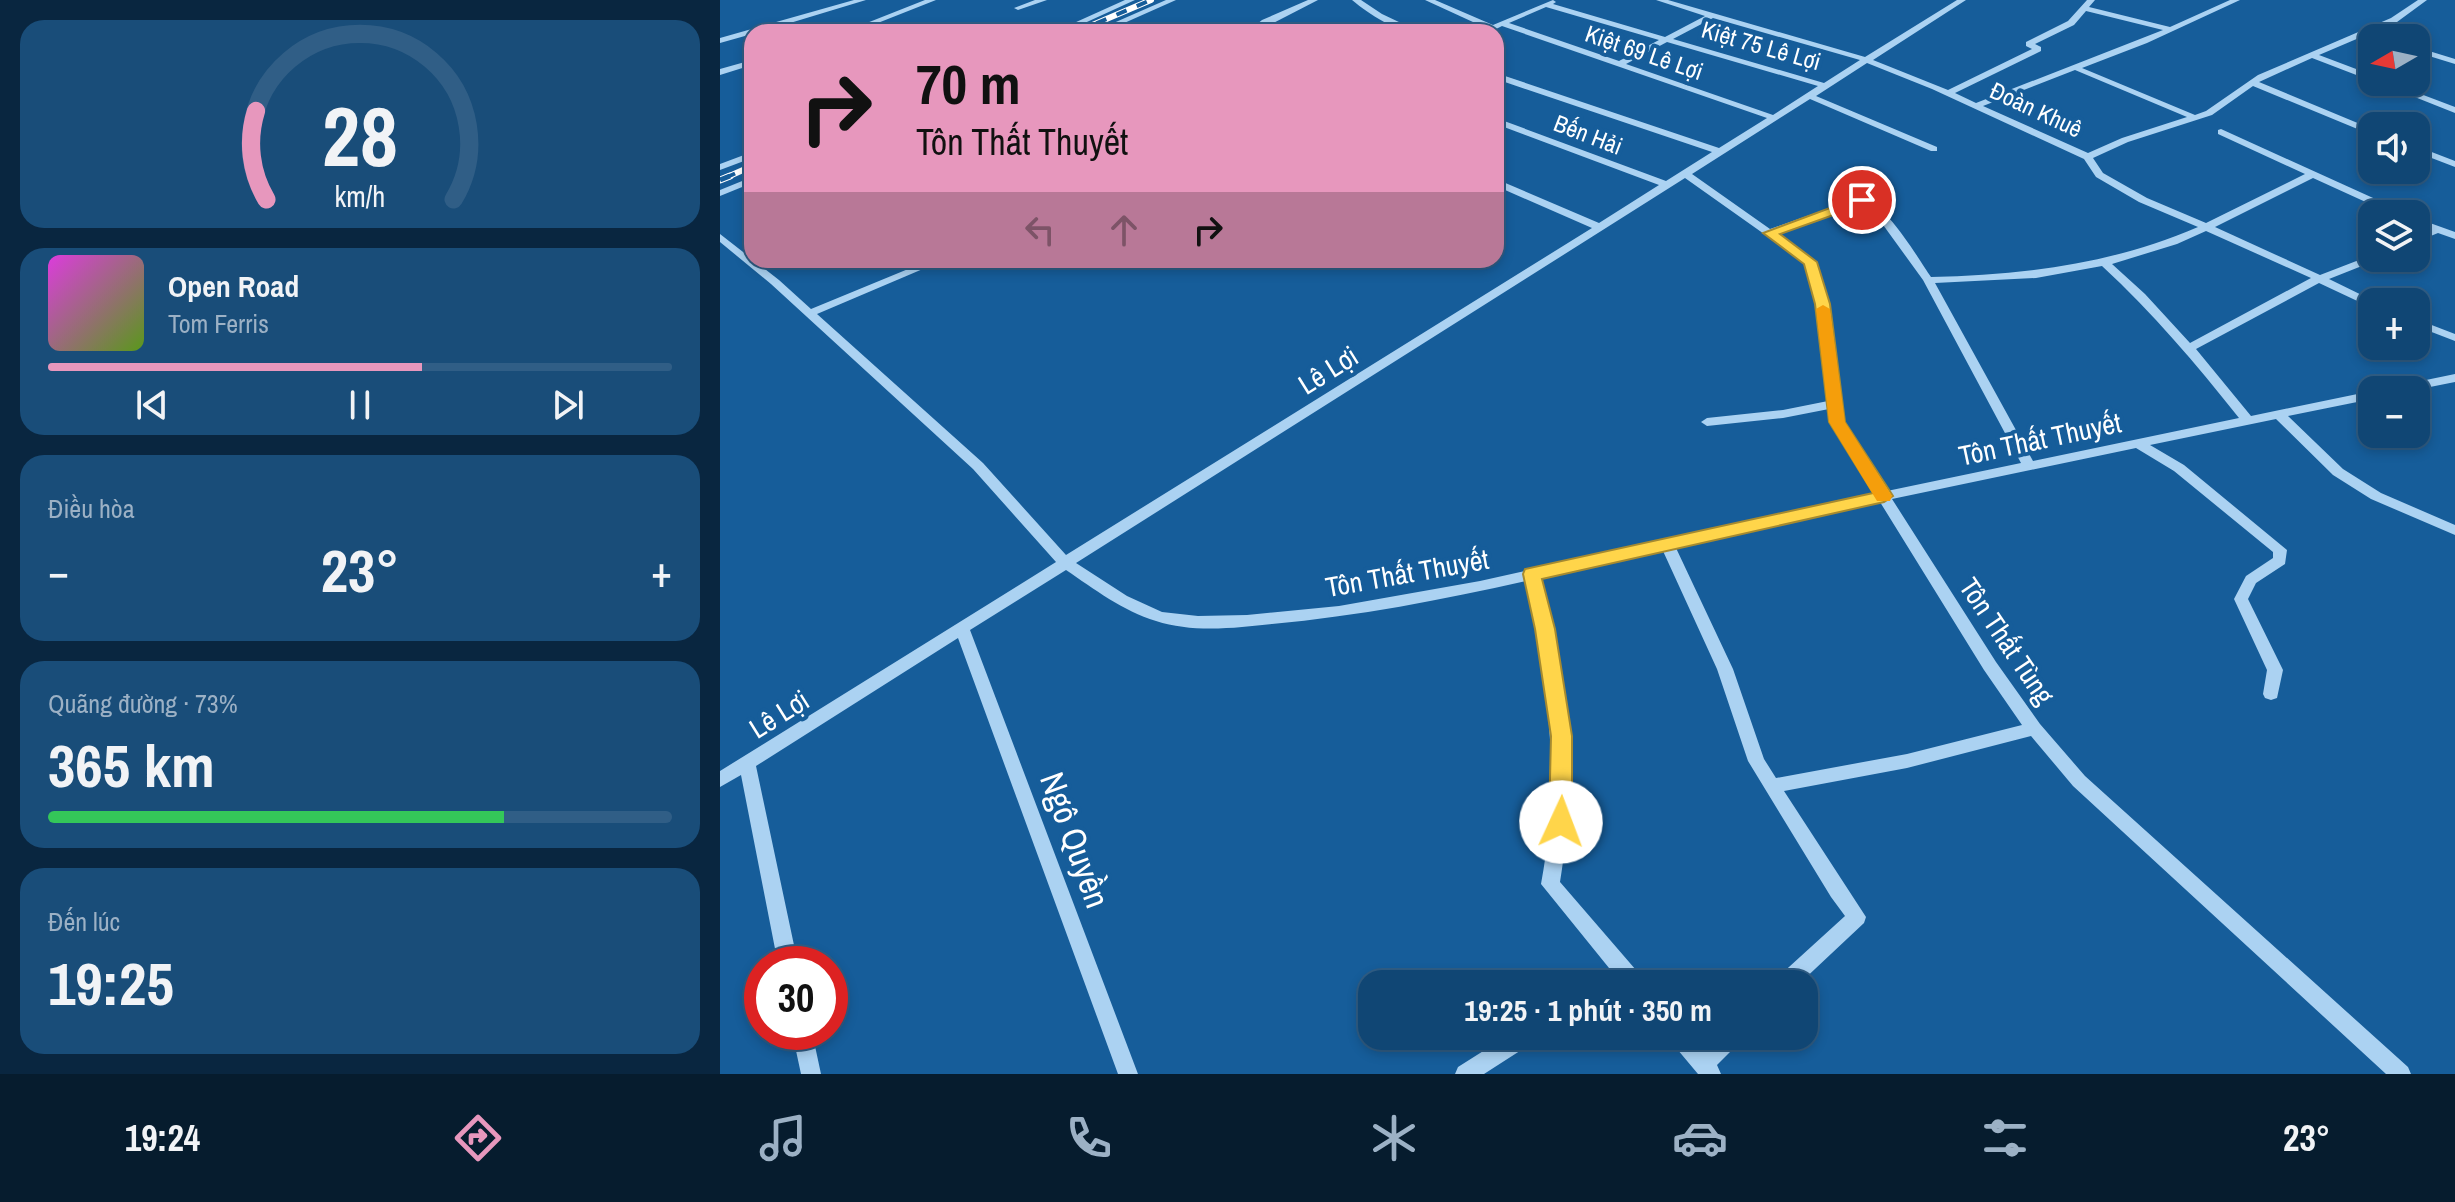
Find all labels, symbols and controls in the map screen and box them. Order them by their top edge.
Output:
street label: Kiệt 75 Lê Lợi [1698,13,1825,77]
street label: Kiệt 69 Lê Lợi [1581,17,1707,87]
north arrow [2358,24,2430,96]
map controls [2358,24,2430,448]
text: 70 m [916,46,1021,121]
icon: right [784,56,888,160]
street label: Đoàn Khuê [1985,74,2088,144]
text: 28 [322,80,398,192]
street label: Bến Hải [1549,106,1627,162]
button: sound [2358,112,2430,184]
text: Tôn Thất Thuyết [916,118,1128,166]
pin [1828,166,1896,234]
text: km/h [335,177,385,216]
icon: arrive [1840,178,1884,222]
button: layers [2358,200,2430,272]
icon: left [1018,208,1062,252]
icon: ahead [1102,208,1146,252]
icon: right [1186,208,1230,252]
text: Open Road [168,266,299,306]
button: + [2358,288,2430,360]
text: Tom Ferris [168,306,269,341]
street label: Lê Lợi [1291,337,1365,403]
button: − [2358,376,2430,448]
icon: previous [130,383,174,427]
icon: pause [338,383,382,427]
icon: next [546,383,590,427]
street label: Tôn Thất Thuyết [1955,403,2125,475]
text: Điều hòa [48,491,135,526]
text: 23° [321,530,399,611]
street label: Tôn Thất Thuyết [1322,540,1492,606]
text: − [48,541,69,601]
text: + [651,541,672,601]
street label: Tôn Thất Tùng [1951,570,2064,712]
street label: Lê Lợi [742,681,816,747]
text: Quãng đường · 73% [48,686,238,721]
text: 365 km [48,725,215,806]
street label: Ngô Quyền [1029,766,1121,914]
position arrow [1519,780,1603,864]
text: Đến lúc [48,904,120,939]
text: 19:25 [48,943,174,1024]
speed limit sign: 30 [744,946,848,1050]
text: 19:25 · 1 phút · 350 m [1464,990,1712,1030]
icon: directions [450,1110,506,1166]
icon: music [755,1110,811,1166]
icon: phone [1061,1110,1117,1166]
icon: climate [1366,1110,1422,1166]
icon: car [1672,1110,1728,1166]
icon: filters [1977,1110,2033,1166]
text: 19:24 [125,1114,200,1162]
text: 23° [2283,1114,2330,1162]

